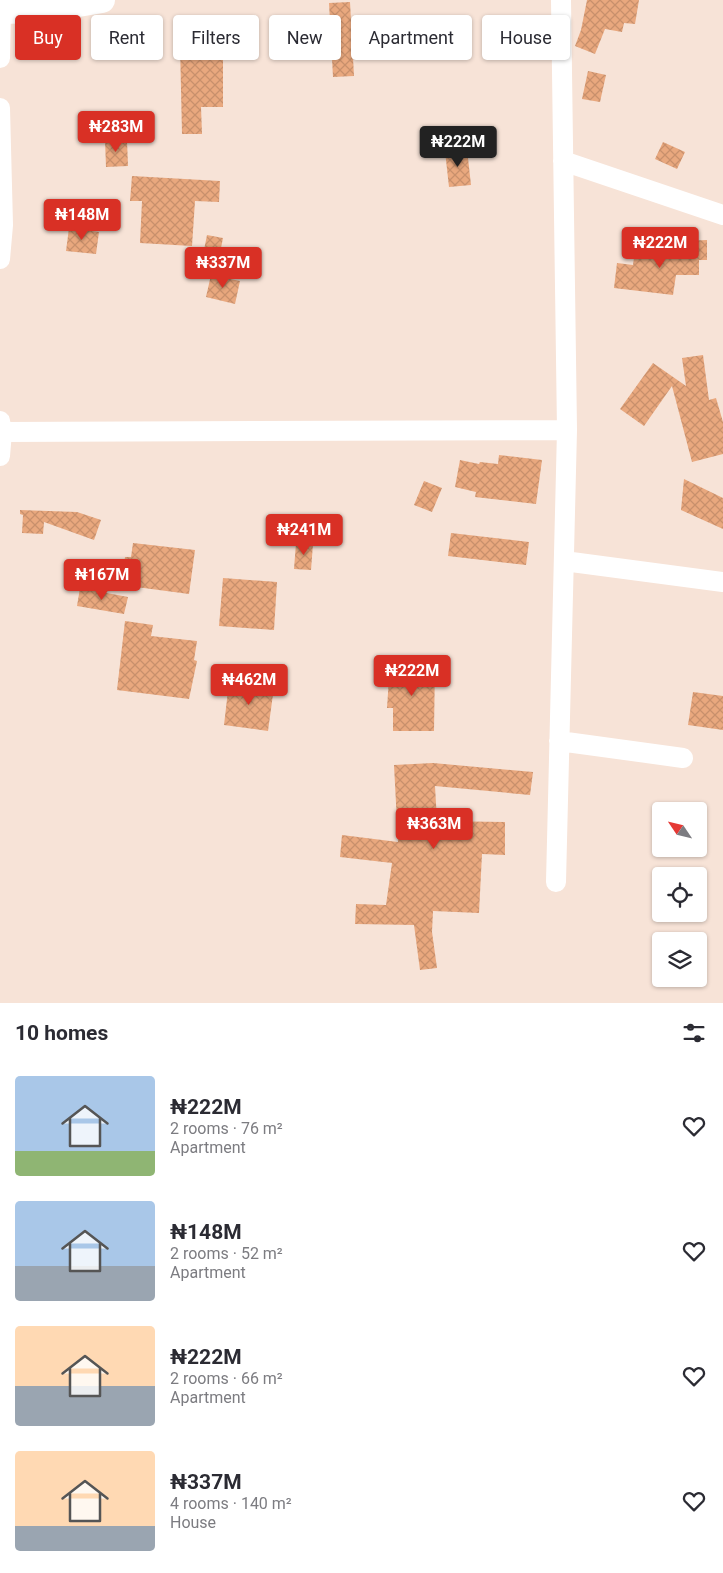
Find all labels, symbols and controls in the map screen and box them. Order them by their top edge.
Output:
chip: Buy [15,15,81,60]
chip: Rent [91,15,163,60]
chip: Filters [173,15,259,60]
chip: New [269,15,341,60]
chip: Apartment [351,15,472,60]
chip: House [482,15,570,60]
pin: ₦283M [81,110,151,153]
text: ₦283M [89,117,143,136]
pin: ₦222M [423,126,493,168]
text: ₦222M [431,132,485,151]
pin: ₦148M [47,198,117,241]
text: ₦148M [55,205,109,224]
pin: ₦222M [625,226,695,269]
text: ₦222M [633,233,687,252]
pin: ₦337M [188,246,258,289]
text: ₦337M [196,253,250,272]
pin: ₦241M [269,514,339,556]
text: ₦241M [277,520,331,539]
pin: ₦167M [67,558,137,601]
text: ₦167M [75,565,129,584]
pin: ₦222M [377,654,447,697]
text: ₦222M [385,661,439,680]
pin: ₦462M [214,664,284,706]
text: ₦462M [222,670,276,689]
north arrow [652,802,708,858]
map controls [652,802,707,987]
pin: ₦363M [399,808,469,850]
text: ₦363M [407,814,461,833]
button: locate [652,867,707,922]
button: layers [652,932,707,987]
icon: filters [680,1019,708,1047]
text: 10 homes [15,1021,108,1045]
text: ₦222M [170,1095,242,1119]
icon: home [55,1096,115,1156]
icon: heart [680,1112,708,1140]
text: 2 rooms · 76 m² [170,1119,283,1138]
text: Apartment [170,1138,246,1157]
text: ₦148M [170,1220,242,1244]
icon: home [55,1221,115,1281]
icon: heart [680,1237,708,1265]
text: 2 rooms · 52 m² [170,1244,283,1263]
text: Apartment [170,1263,246,1282]
text: ₦222M [170,1345,242,1369]
icon: home [55,1346,115,1406]
icon: heart [680,1362,708,1390]
text: 2 rooms · 66 m² [170,1369,283,1388]
text: Apartment [170,1388,246,1407]
text: ₦337M [170,1470,242,1494]
icon: home [55,1471,115,1531]
icon: heart [680,1487,708,1515]
text: 4 rooms · 140 m² [170,1494,292,1513]
text: House [170,1513,216,1532]

